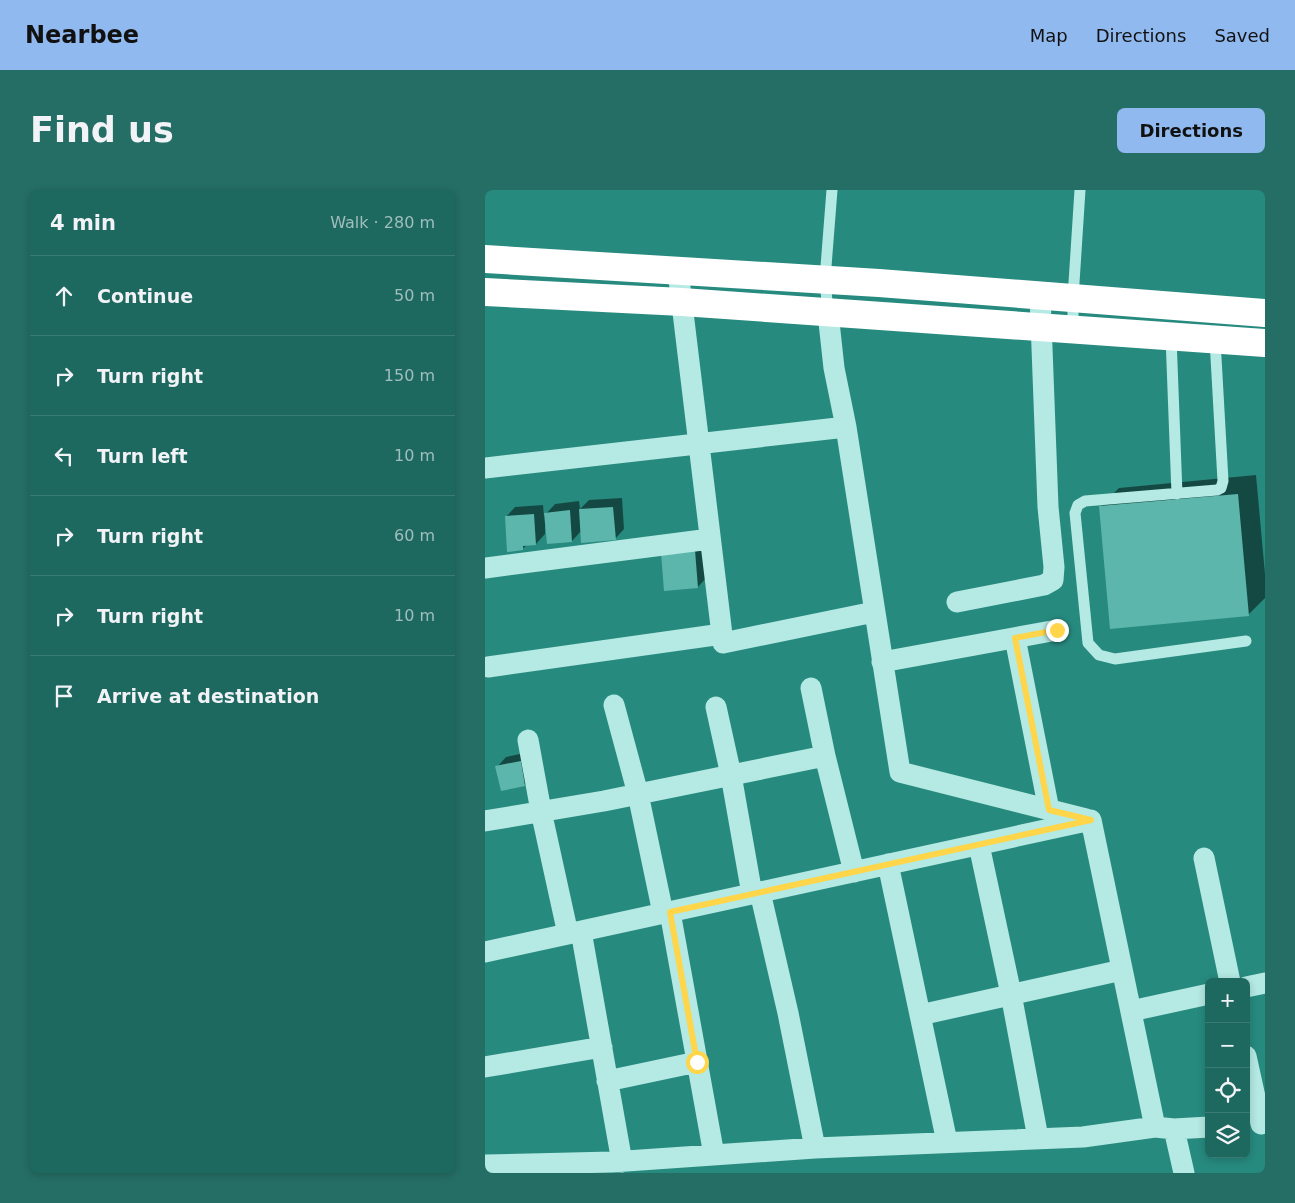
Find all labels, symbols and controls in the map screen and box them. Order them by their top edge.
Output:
text: Nearbee [25,21,139,49]
text: Map [1030,25,1068,46]
text: Directions [1096,25,1186,46]
text: Saved [1214,25,1270,46]
button: Directions [1117,108,1265,153]
text: Find us [30,110,174,150]
text: 4 min [50,211,116,235]
text: Walk · 280 m [330,213,435,232]
icon: ahead [50,282,78,310]
text: Continue [97,285,193,307]
text: 50 m [394,286,435,305]
icon: right [50,362,78,390]
text: Turn right [97,365,203,387]
text: 150 m [384,366,435,385]
icon: left [50,442,78,470]
text: Turn left [97,445,188,467]
text: 10 m [394,446,435,465]
icon: right [50,522,78,550]
text: Turn right [97,525,203,547]
text: 60 m [394,526,435,545]
icon: right [50,602,78,630]
text: Turn right [97,605,203,627]
text: 10 m [394,606,435,625]
route end [1046,619,1069,642]
icon: arrive [50,682,78,710]
text: Arrive at destination [97,685,319,707]
map controls [1205,978,1250,1158]
button: + [1205,978,1250,1023]
button: − [1205,1023,1250,1068]
route start [686,1051,709,1074]
button: locate [1205,1068,1250,1113]
button: layers [1205,1113,1250,1158]

